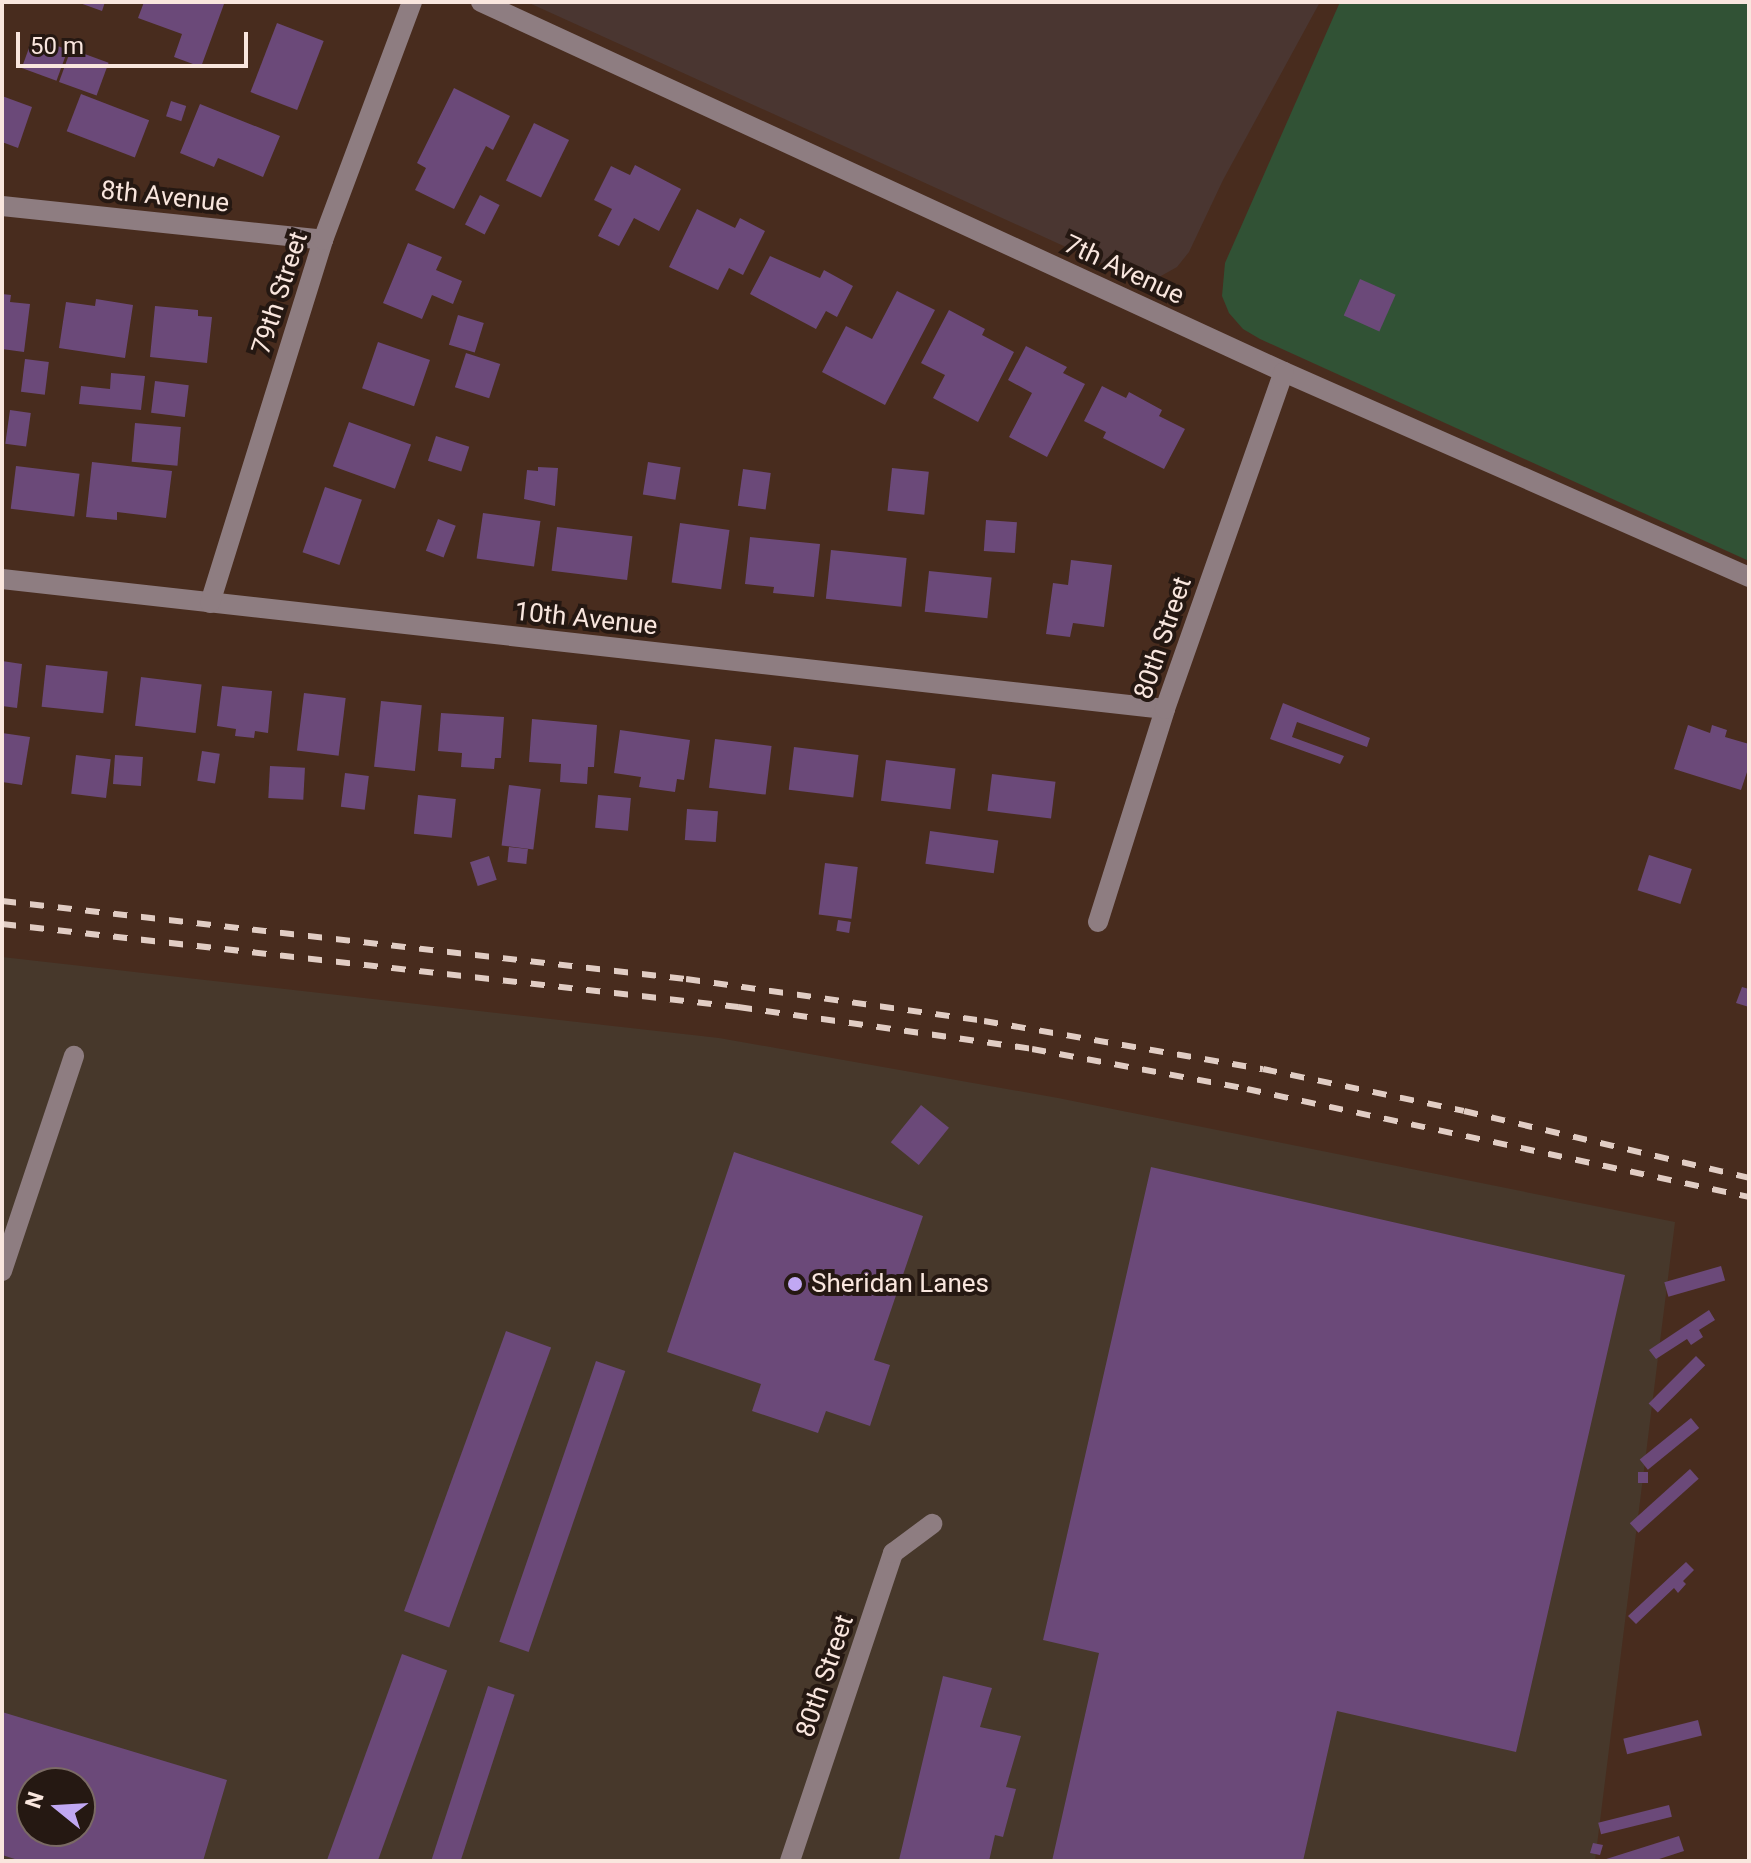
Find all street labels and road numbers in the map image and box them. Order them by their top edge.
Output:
street label: 8th Avenue [99,175,231,219]
street label: 79th Street [246,228,314,358]
street label: 7th Avenue [1059,229,1189,311]
street label: 80th Street [1128,573,1198,703]
street label: 10th Avenue [513,596,659,642]
street label: 80th Street [790,1611,860,1741]

